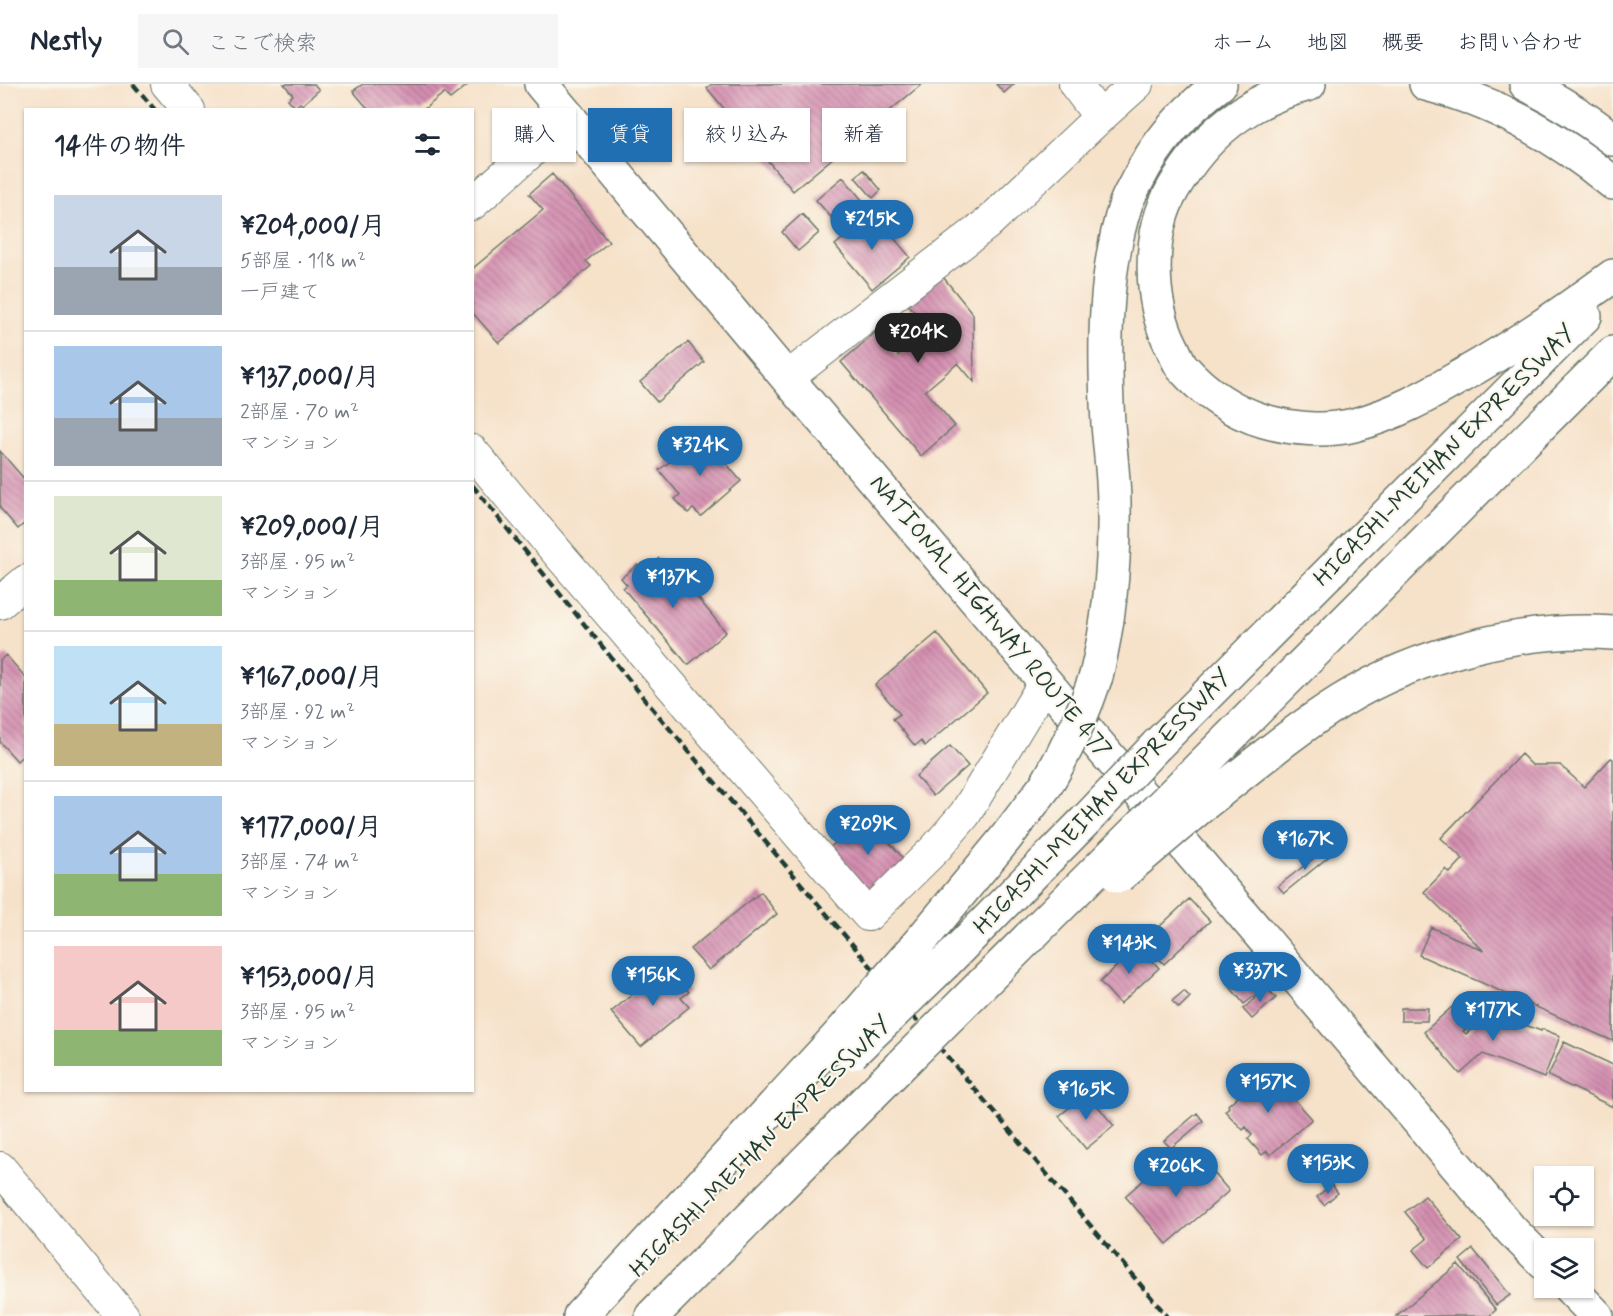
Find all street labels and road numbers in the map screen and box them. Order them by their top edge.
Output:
street label: HIGASHI-MEIHAN EXPRESSWAY [1307,318,1583,594]
street label: NATIONAL HIGHWAY ROUTE 477 [862,469,1118,765]
street label: HIGASHI-MEIHAN EXPRESSWAY [967,662,1239,942]
street label: HIGASHI-MEIHAN EXPRESSWAY [623,1009,899,1285]

